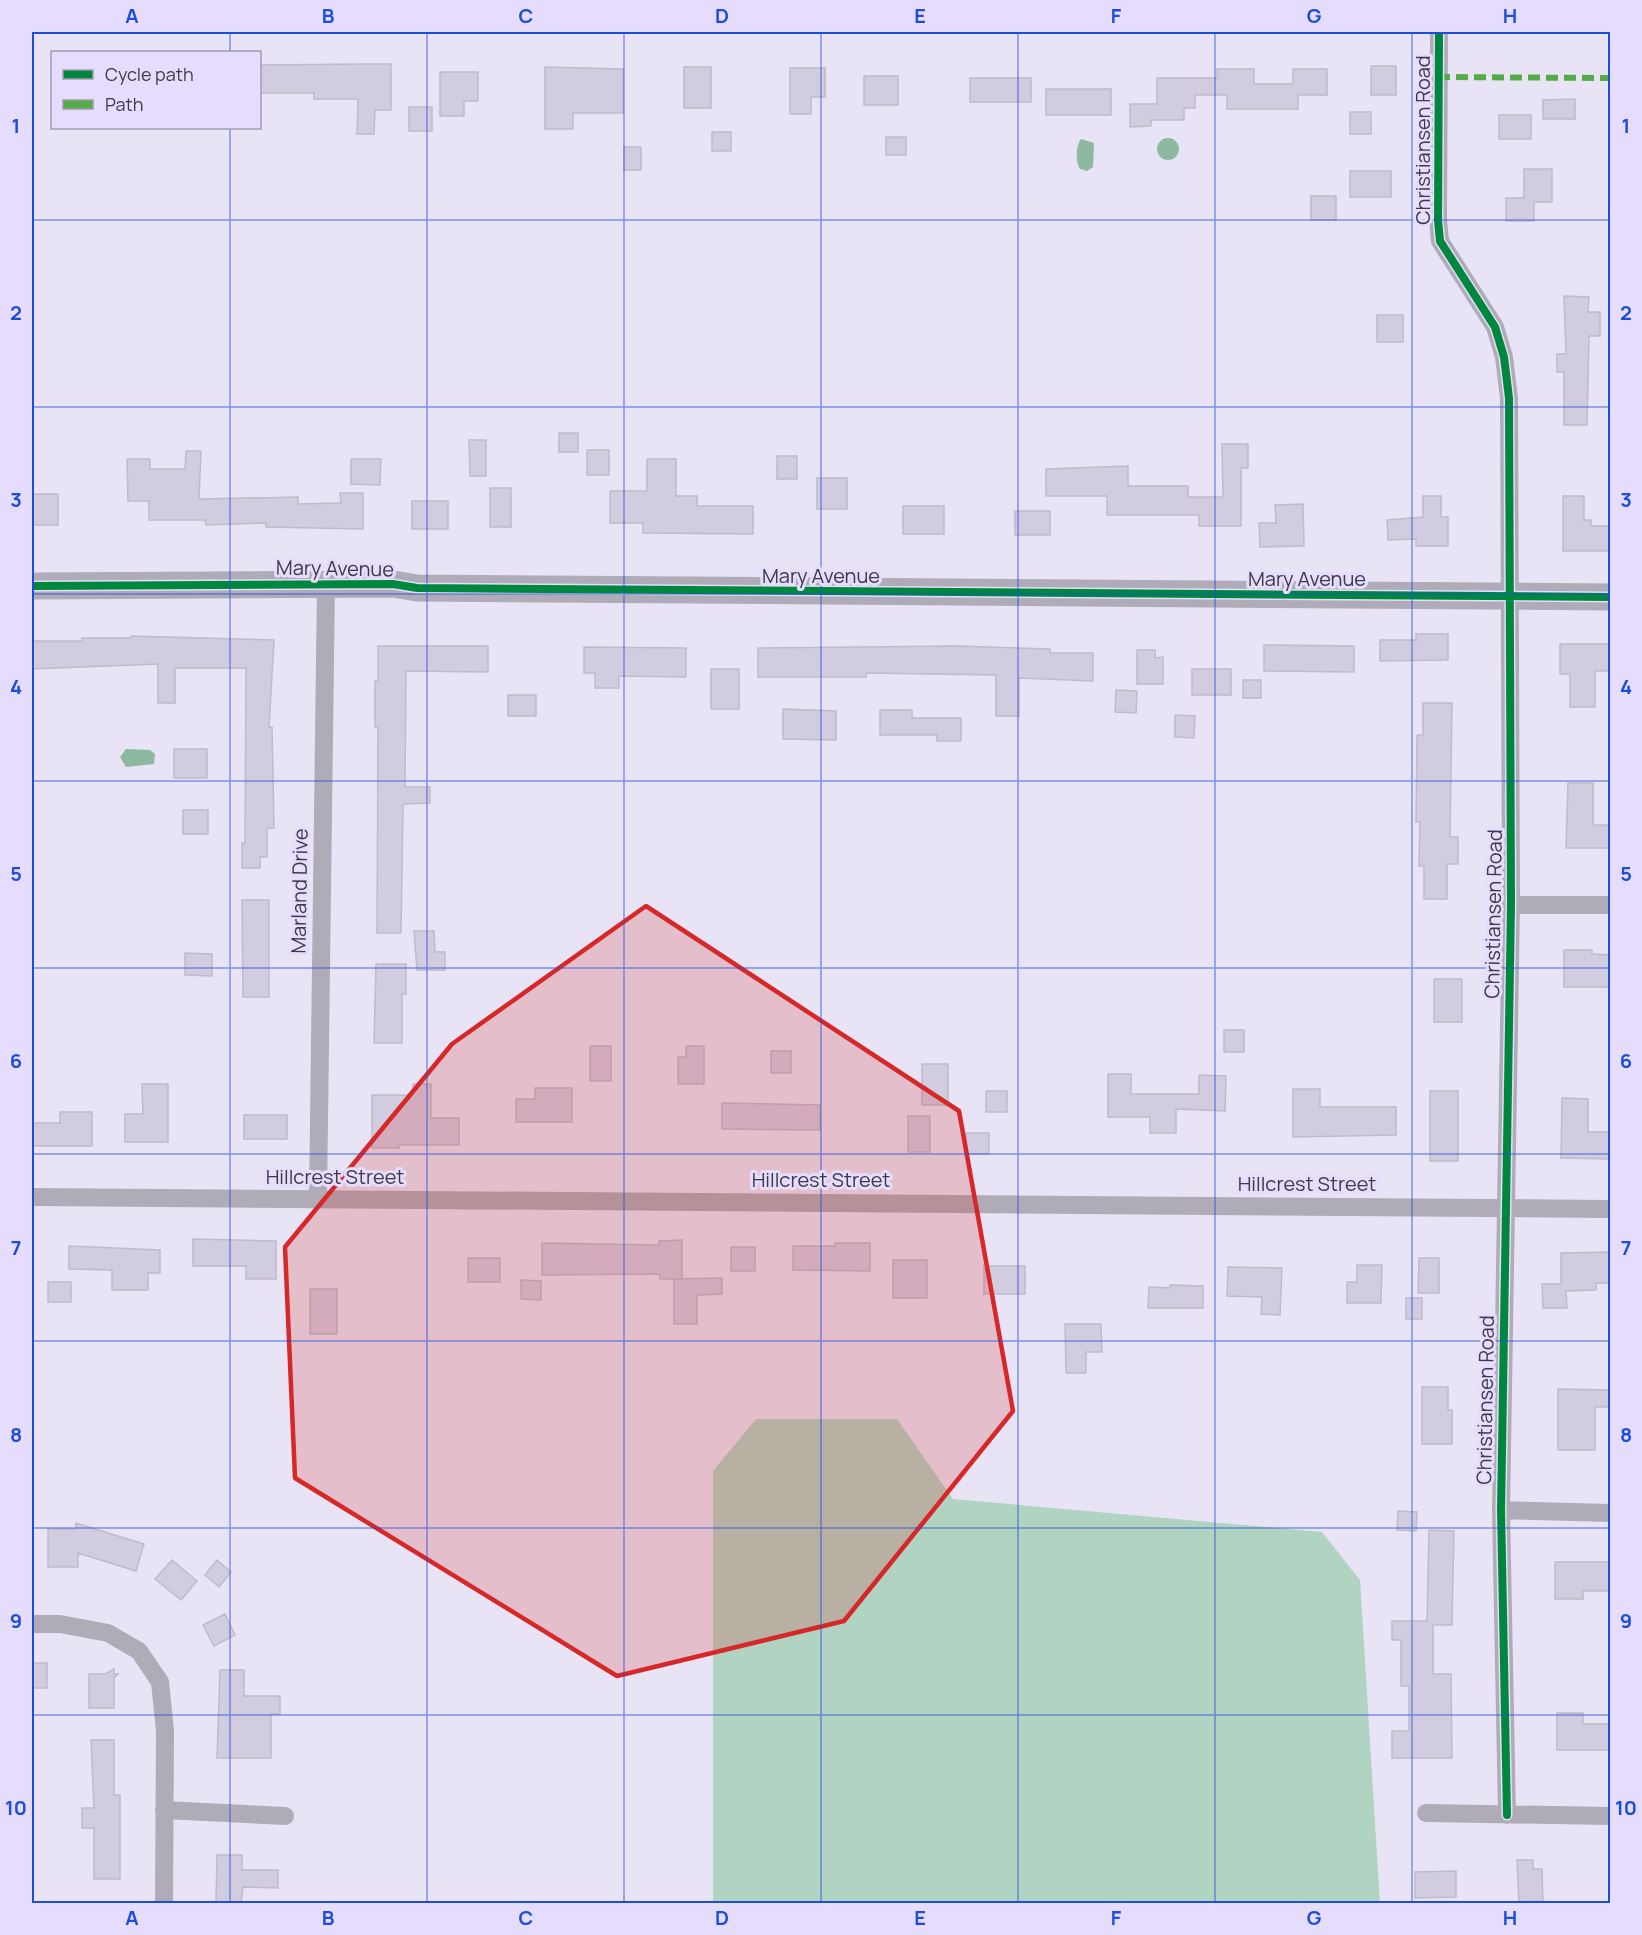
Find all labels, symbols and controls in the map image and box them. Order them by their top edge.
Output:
text: A [125,2,139,29]
text: B [322,2,335,29]
text: C [519,2,533,29]
text: D [715,2,729,29]
text: E [914,2,926,29]
text: F [1111,2,1122,29]
text: G [1307,2,1322,29]
text: H [1503,2,1517,29]
legend [51,51,261,129]
street label: Christiansen Road [1409,55,1436,225]
text: Cycle path [105,62,194,86]
text: Path [105,92,143,116]
text: 1 [12,112,20,139]
text: 1 [1622,112,1630,139]
text: 2 [10,299,22,326]
text: 2 [1620,299,1632,326]
text: 3 [10,486,22,513]
text: 3 [1620,486,1632,513]
street label: Mary Avenue [276,553,394,583]
street label: Mary Avenue [762,562,880,589]
street label: Mary Avenue [1248,565,1366,592]
text: 4 [10,673,22,700]
text: 4 [1620,673,1632,700]
street label: Marland Drive [284,828,314,954]
street label: Christiansen Road [1478,829,1508,999]
text: 5 [10,860,22,887]
text: 5 [1620,860,1632,887]
text: 6 [10,1047,22,1074]
text: 6 [1620,1047,1632,1074]
street label: Hillcrest Street [266,1163,404,1190]
street label: Hillcrest Street [752,1166,890,1193]
street label: Hillcrest Street [1238,1170,1376,1197]
text: 7 [11,1234,21,1261]
text: 7 [1621,1234,1631,1261]
street label: Christiansen Road [1470,1315,1500,1485]
text: 8 [10,1421,22,1448]
text: 8 [1620,1421,1632,1448]
text: 9 [10,1607,22,1634]
text: 9 [1620,1607,1632,1634]
text: 10 [5,1794,27,1821]
text: 10 [1615,1794,1637,1821]
text: A [125,1904,139,1931]
text: B [322,1904,335,1931]
text: C [519,1904,533,1931]
text: D [715,1904,729,1931]
text: E [914,1904,926,1931]
text: F [1111,1904,1122,1931]
text: G [1307,1904,1322,1931]
text: H [1503,1904,1517,1931]

